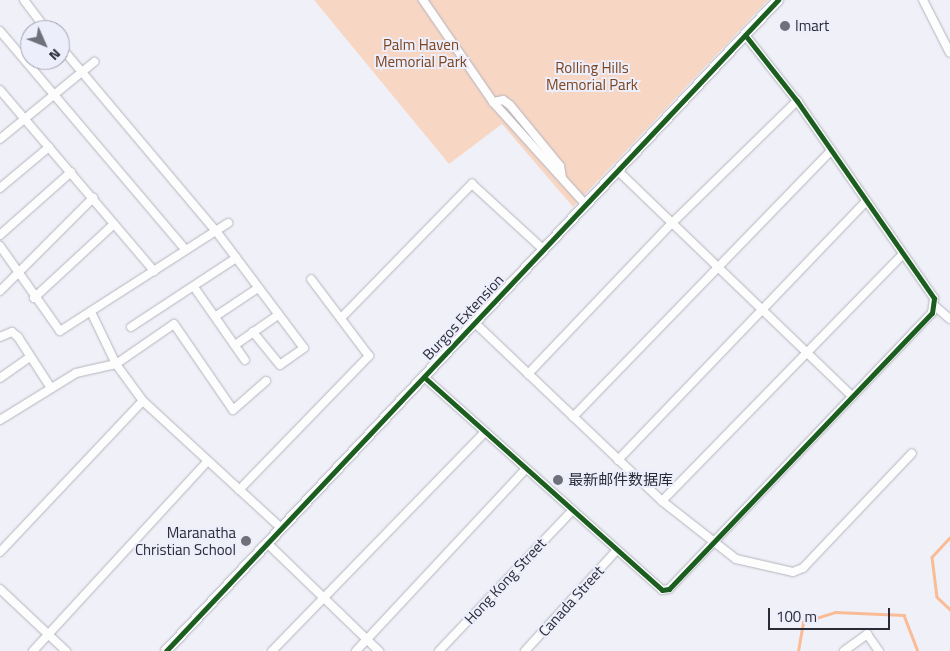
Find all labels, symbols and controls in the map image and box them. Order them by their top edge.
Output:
place label: Imart [795,17,829,35]
north arrow [20,20,70,70]
marker: Imart [779,20,791,32]
park label: Palm Haven Memorial Park [375,35,467,70]
text: N [45,44,66,66]
park label: Rolling Hills Memorial Park [546,58,638,93]
street label: Burgos Extension [419,270,507,364]
place label: 最新邮件数据库 [568,471,673,489]
marker: 最新邮件数据库 [552,474,564,486]
place label: Maranatha Christian School [135,523,236,558]
street label: Hong Kong Street [461,534,549,628]
marker: Maranatha Christian School [240,535,252,547]
street label: Canada Street [535,562,607,640]
scale bar [770,598,892,630]
text: 100 m [776,605,817,628]

